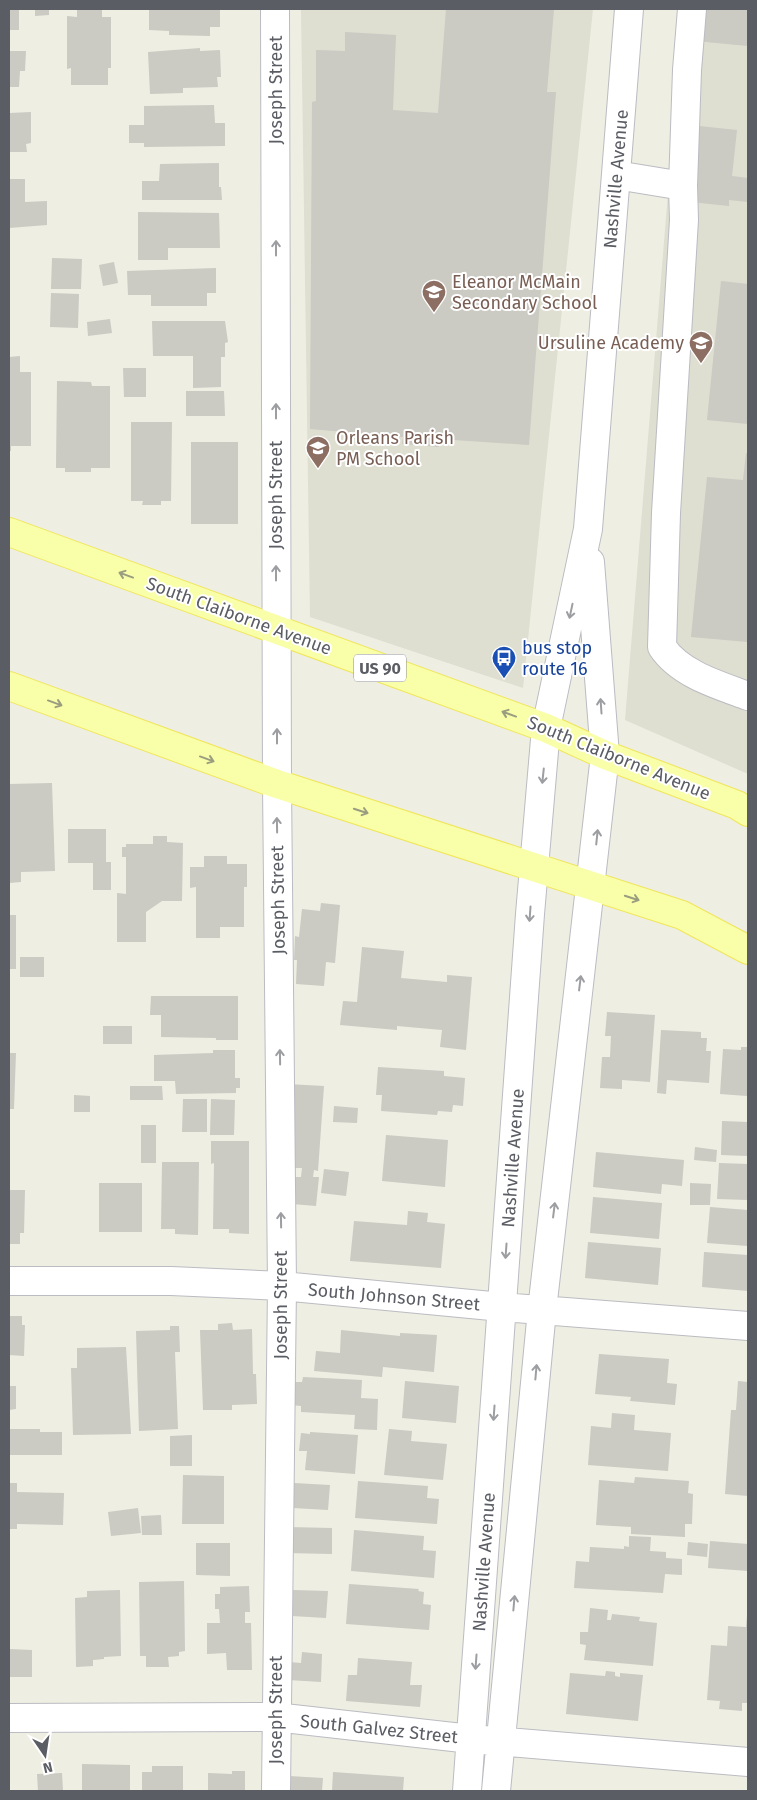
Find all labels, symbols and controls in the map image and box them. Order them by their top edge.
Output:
street label: Joseph Street [265,35,287,145]
street label: Nashville Avenue [599,109,633,249]
one-way arrow [271,240,281,256]
place label: Eleanor McMain Secondary School [452,271,597,314]
school or university icon: Eleanor McMain Secondary School [421,279,447,313]
school or university icon: Ursuline Academy [688,330,714,364]
place label: Ursuline Academy [538,332,684,354]
one-way arrow [271,403,281,419]
place label: Orleans Parish PM School [336,427,454,470]
school or university icon: Orleans Parish PM School [305,435,331,469]
street label: Joseph Street [265,440,287,550]
one-way arrow [271,565,281,582]
one-way arrow [119,570,134,579]
street label: South Claiborne Avenue [143,572,335,660]
one-way arrow [566,602,575,618]
place label: bus stop route 16 [522,637,592,680]
bus stop icon: bus stop route 16 [491,645,517,679]
road number: US 90 [354,654,406,681]
one-way arrow [597,698,606,714]
one-way arrow [46,699,62,708]
one-way arrow [502,709,517,718]
street label: South Claiborne Avenue [524,711,714,805]
one-way arrow [272,728,282,744]
one-way arrow [199,755,214,764]
one-way arrow [538,768,548,784]
one-way arrow [353,807,368,816]
one-way arrow [272,817,282,834]
one-way arrow [592,829,602,845]
street label: Joseph Street [266,845,290,955]
one-way arrow [624,894,640,904]
one-way arrow [525,906,534,922]
one-way arrow [576,975,586,991]
one-way arrow [275,1050,285,1066]
street label: Nashville Avenue [497,1088,529,1228]
one-way arrow [549,1202,559,1218]
one-way arrow [276,1212,286,1228]
one-way arrow [501,1242,511,1258]
street label: Joseph Street [270,1250,292,1360]
street label: South Johnson Street [307,1279,482,1316]
one-way arrow [531,1364,541,1380]
one-way arrow [490,1404,499,1420]
street label: Nashville Avenue [468,1492,500,1632]
one-way arrow [509,1596,519,1612]
one-way arrow [472,1654,481,1670]
street label: Joseph Street [265,1655,287,1765]
street label: South Galvez Street [299,1710,460,1748]
north arrow [20,1730,70,1780]
text: N [41,1758,54,1777]

